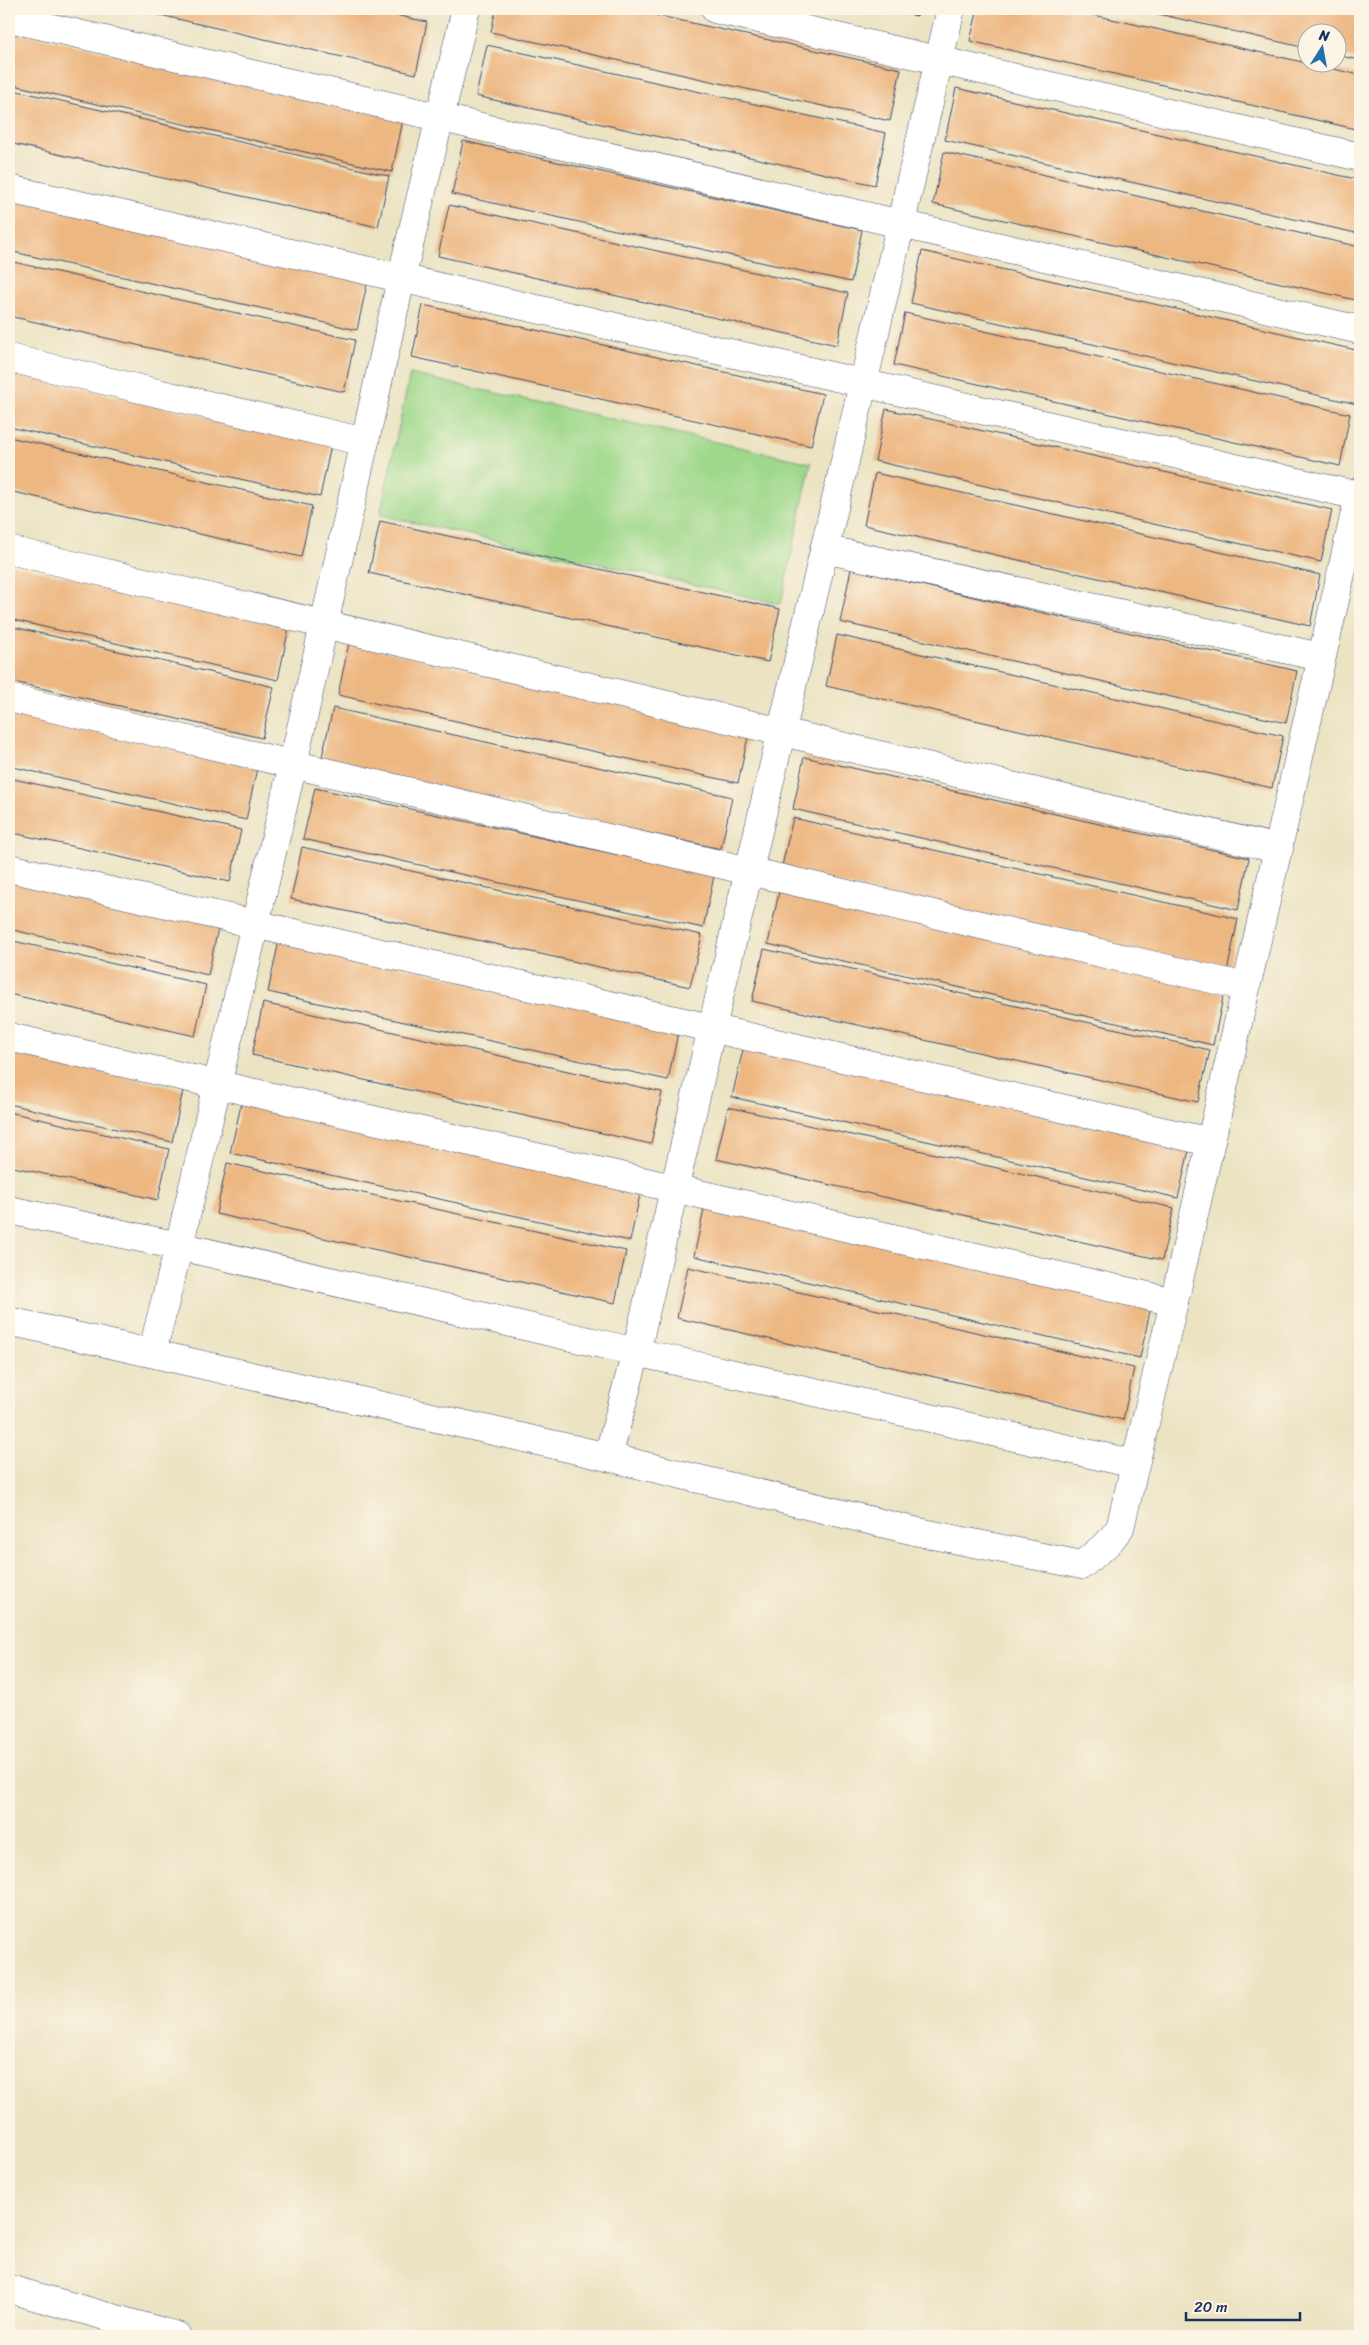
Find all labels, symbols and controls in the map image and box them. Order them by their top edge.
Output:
north arrow [1296,22,1346,72]
text: N [1316,22,1332,49]
scale bar [1186,2290,1300,2322]
text: 20 m [1194,2294,1228,2320]

